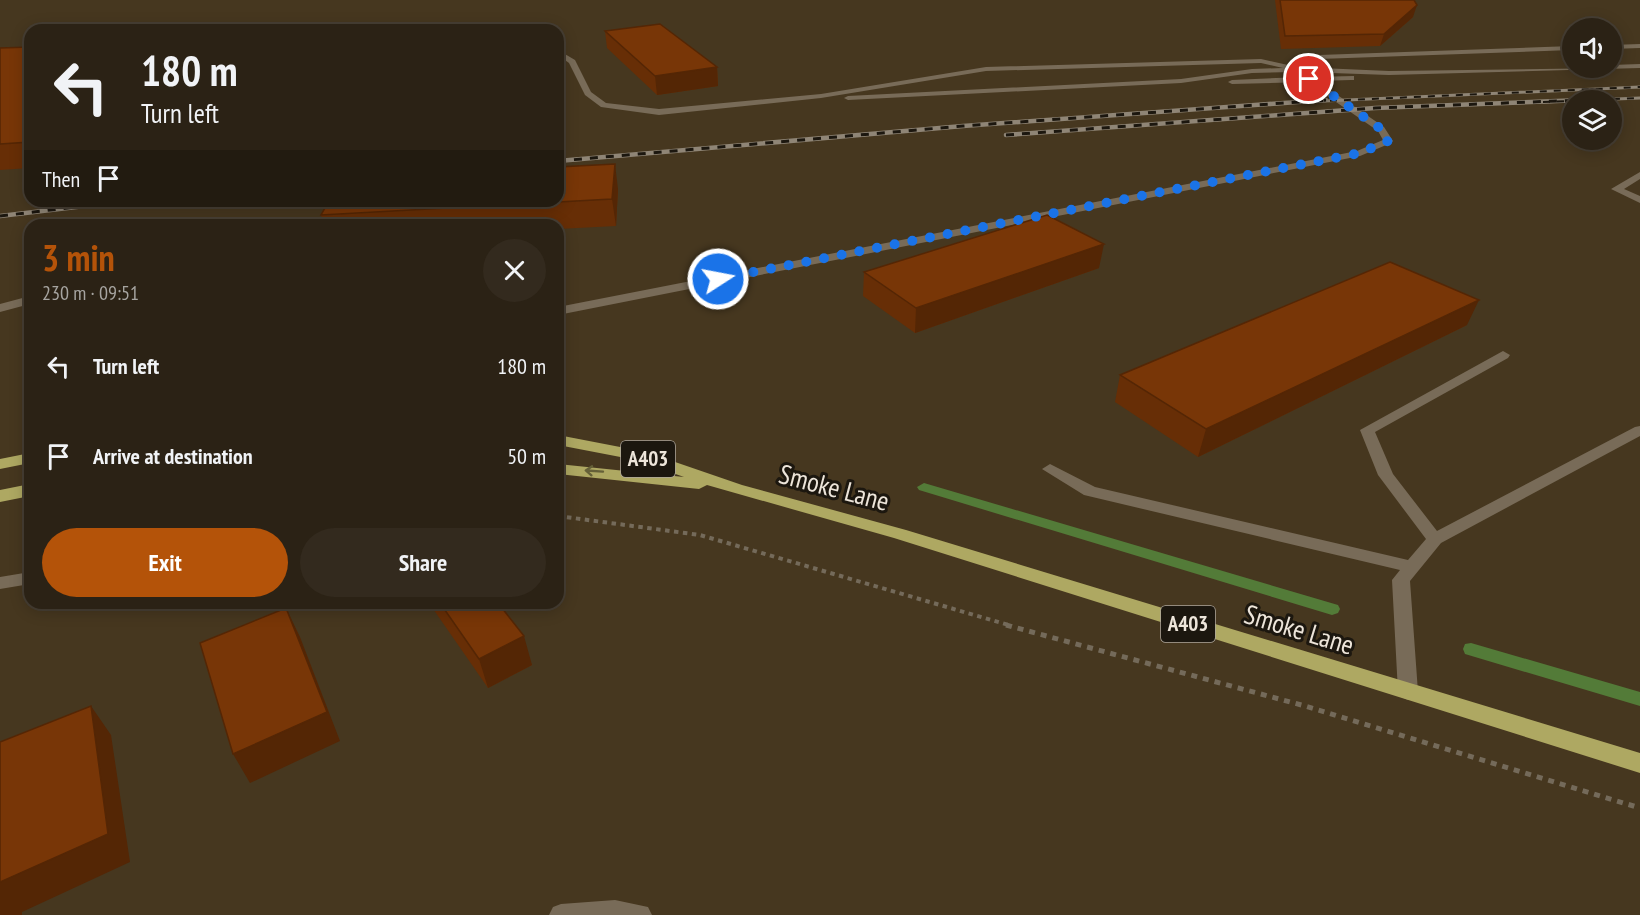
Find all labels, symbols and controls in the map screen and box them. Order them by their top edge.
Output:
map controls [1562,18,1622,150]
button: sound [1562,18,1622,78]
text: 180 m [141,43,238,98]
icon: left [42,48,120,126]
pin [1283,53,1334,104]
icon: arrive [1292,62,1325,95]
button: layers [1562,90,1622,150]
text: Turn left [141,96,219,130]
icon: arrive [92,162,125,195]
text: Then [42,165,80,193]
text: 3 min [42,234,115,281]
button: close [483,239,546,302]
position arrow [686,247,750,311]
text: 230 m · 09:51 [42,280,139,306]
icon: left [42,350,75,383]
text: Turn left [93,352,159,380]
text: 180 m [497,352,546,380]
icon: arrive [42,440,75,473]
road number: A403 [621,441,675,477]
text: Arrive at destination [93,442,253,470]
text: 50 m [507,442,546,470]
street label: Smoke Lane [776,456,893,518]
one-way arrow [585,465,605,476]
button: Exit [42,528,288,597]
button: Share [300,528,546,597]
street label: Smoke Lane [1241,596,1358,662]
road number: A403 [1161,606,1215,642]

